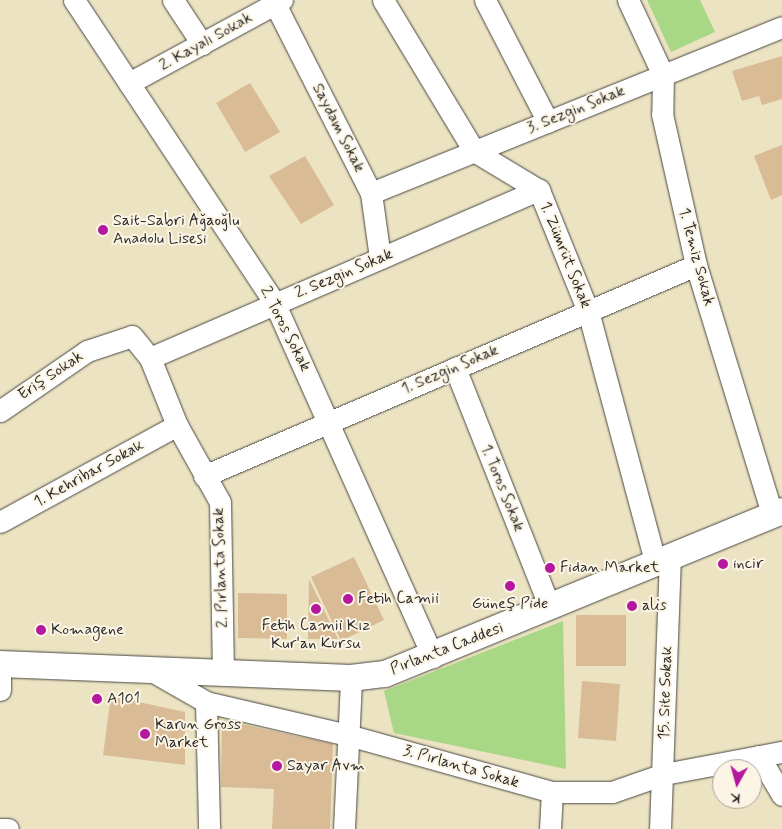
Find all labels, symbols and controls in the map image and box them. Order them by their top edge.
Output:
street label: 2. Kayalı Sokak [156,9,256,75]
street label: Saydam Sokak [307,80,369,176]
street label: 3. Sezgin Sokak [524,81,628,139]
street label: 1. Zümrüt Sokak [535,198,595,312]
street label: 1. Temiz Sokak [674,206,718,308]
place label: Sait-Sabri Ağaoğlu Anadolu Lisesi [113,211,239,249]
marker: Sait-Sabri Ağaoğlu Anadolu Lisesi [97,224,109,236]
street label: 2. Sezgin Sokak [292,245,396,303]
street label: 2. Toros Sokak [255,282,315,376]
street label: 1. Sezgin Sokak [398,341,502,399]
street label: Eriş Sokak [15,347,87,405]
street label: 1. Kehribar Sokak [31,436,147,512]
street label: 1. Toros Sokak [476,441,528,535]
street label: 2. Pırlanta Sokak [209,507,233,629]
place label: incir [733,554,764,574]
place label: Fidan Market [560,558,658,578]
marker: incir [717,558,729,570]
marker: Fidan Market [544,562,556,574]
marker: Güneş Pide [504,580,516,592]
place label: Fetih Camii [358,589,439,609]
marker: Fetih Camii [342,593,354,605]
place label: Güneş Pide [472,594,548,614]
place label: alis [642,596,667,616]
marker: alis [626,600,638,612]
marker: Fetih Camii Kız Kur'an Kursu [310,603,322,615]
place label: Fetih Camii Kız Kur'an Kursu [262,616,370,654]
street label: Pırlanta Caddesi [387,618,507,680]
place label: Komagene [51,620,124,640]
marker: Komagene [35,624,47,636]
street label: 15. Site Sokak [655,646,677,740]
place label: A101 [107,689,140,709]
marker: A101 [91,693,103,705]
place label: Karun Gross Market [155,715,241,753]
marker: Karun Gross Market [139,728,151,740]
street label: 3. Pırlanta Sokak [400,741,522,793]
place label: Sayar Avm [287,756,364,776]
north arrow [712,759,762,809]
marker: Sayar Avm [271,760,283,772]
text: K [729,788,741,807]

